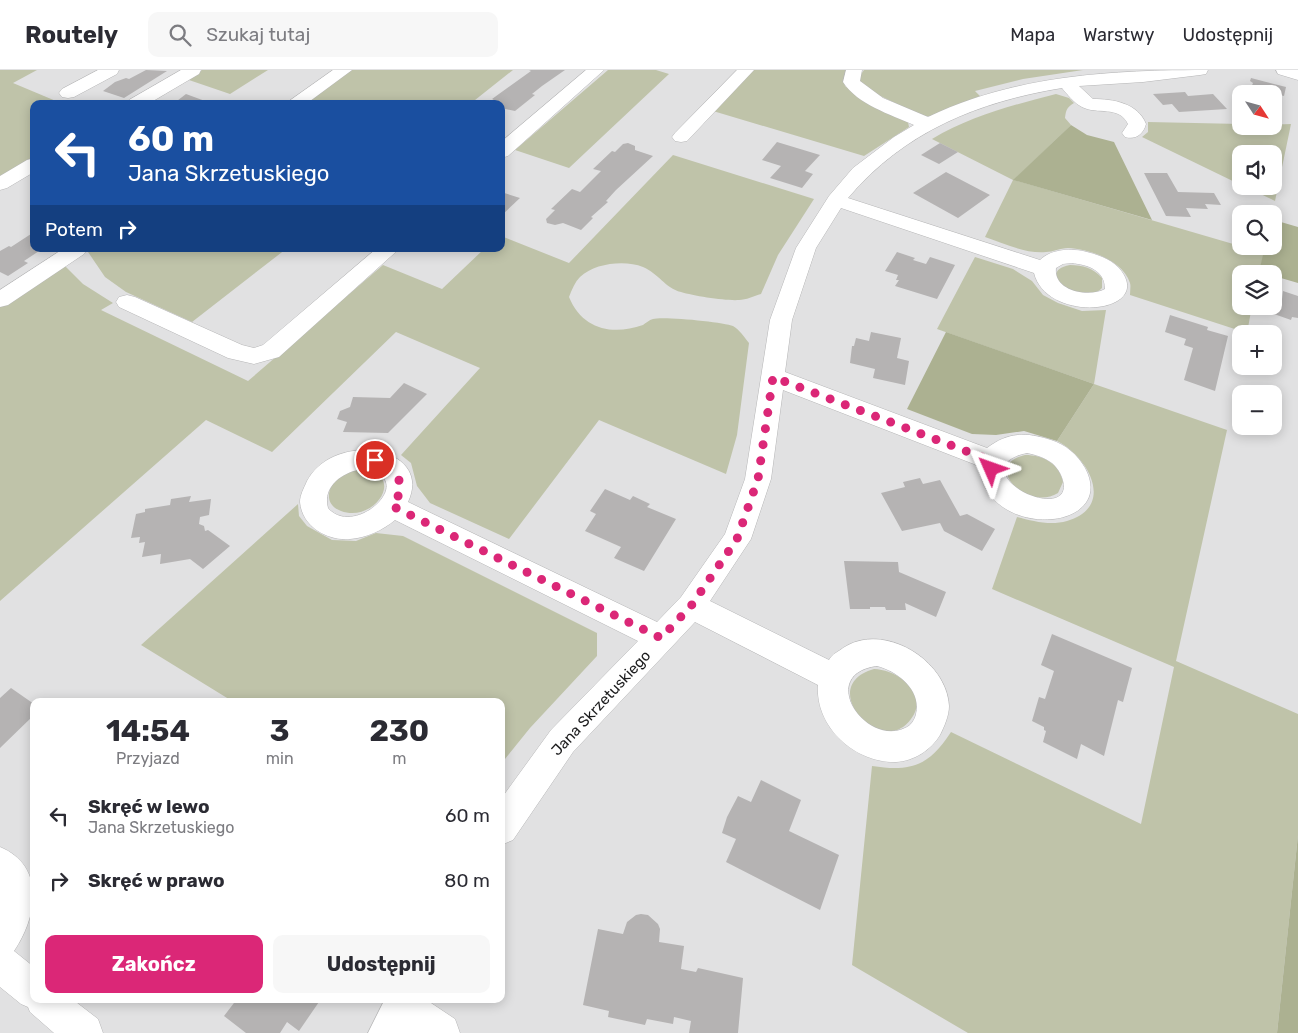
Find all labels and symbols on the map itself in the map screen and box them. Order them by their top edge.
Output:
north arrow [1232,85,1282,135]
pin [354,439,396,481]
position arrow [964,442,1016,494]
street label: Jana Skrzetuskiego [548,647,654,759]

